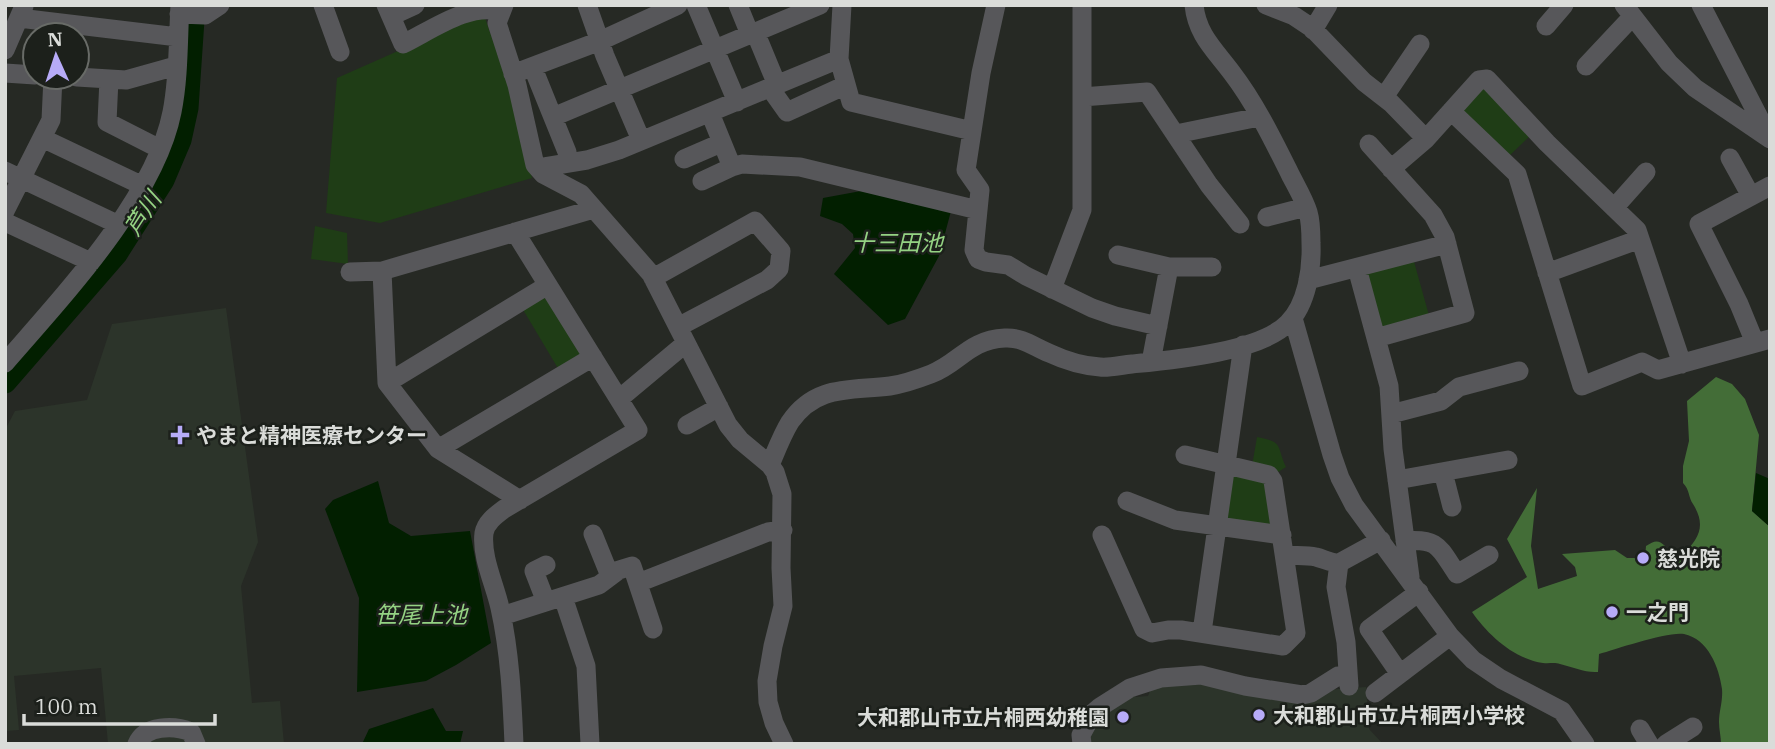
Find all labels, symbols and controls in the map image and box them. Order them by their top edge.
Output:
north arrow [21,21,91,91]
text: N [47,27,63,51]
water label: 芦川 [117,183,169,240]
water label: 十三田池 [851,227,945,257]
place label: やまと精神医療センター [196,421,427,449]
marker: やまと精神医療センター [170,425,190,445]
place label: 慈光院 [1657,544,1720,572]
marker: 慈光院 [1635,550,1651,566]
place label: 一之門 [1626,598,1689,626]
water label: 笹尾上池 [375,599,469,629]
marker: 一之門 [1604,604,1620,620]
scale bar [24,682,215,726]
text: 100 m [35,692,98,720]
place label: 大和郡山市立片桐西小学校 [1273,701,1525,729]
place label: 大和郡山市立片桐西幼稚園 [857,703,1109,731]
marker: 大和郡山市立片桐西小学校 [1251,707,1267,723]
marker: 大和郡山市立片桐西幼稚園 [1115,709,1131,725]

